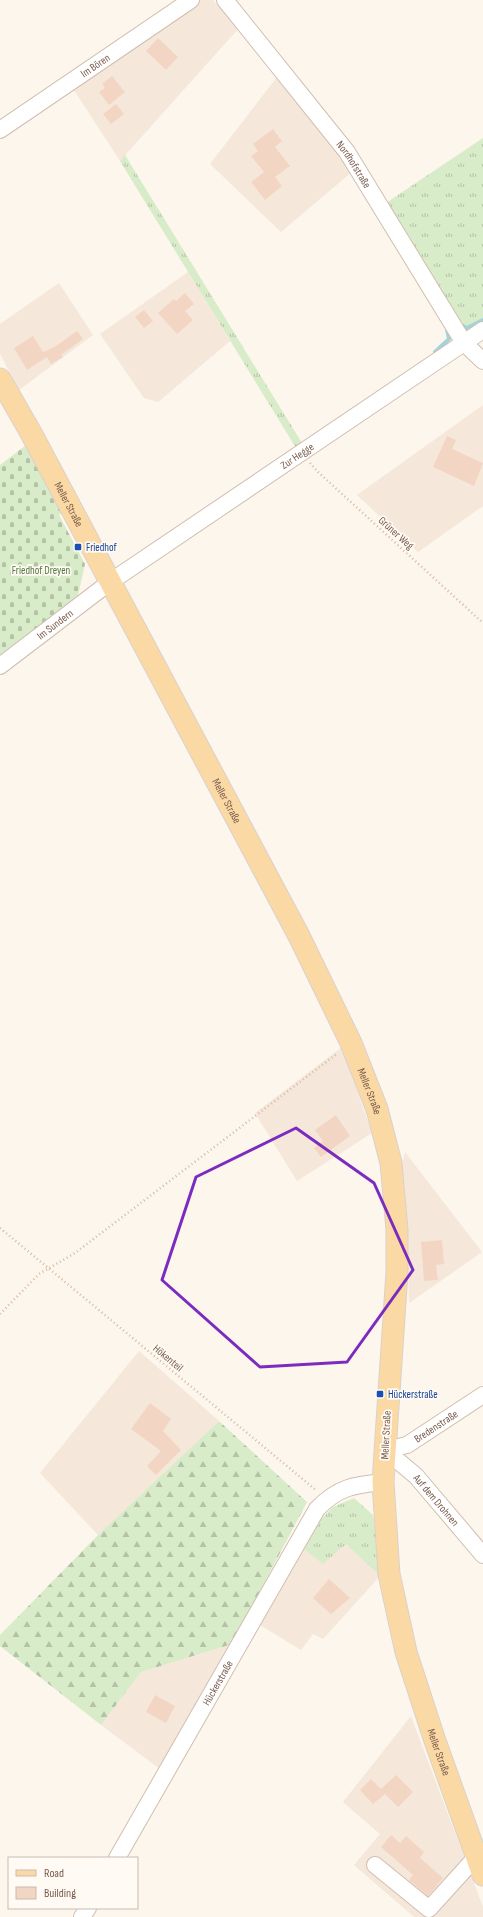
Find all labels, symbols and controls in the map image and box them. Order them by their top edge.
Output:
street label: Im Bören [78,51,112,80]
street label: Nordhofstraße [334,138,374,190]
street label: Zur Hegge [278,440,316,472]
street label: Meller Straße [52,480,86,529]
street label: Grüner Weg [376,514,417,553]
place label: Friedhof [86,541,118,554]
marker: Friedhof [73,542,83,552]
park label: Friedhof Dreyen [12,564,71,577]
street label: Im Sundern [34,606,76,642]
street label: Meller Straße [210,776,244,825]
street label: Meller Straße [355,1066,385,1116]
street label: Hökenteil [150,1342,186,1374]
place label: Hückerstraße [388,1388,438,1401]
marker: Hückerstraße [375,1389,385,1399]
street label: Bredenstraße [411,1407,460,1445]
street label: Meller Straße [378,1410,394,1460]
street label: Auf dem Drohnen [410,1471,462,1529]
street label: Hückerstraße [199,1658,235,1708]
street label: Meller Straße [425,1727,453,1777]
legend [8,1857,138,1909]
text: Road [44,1866,64,1881]
text: Building [44,1886,76,1901]

